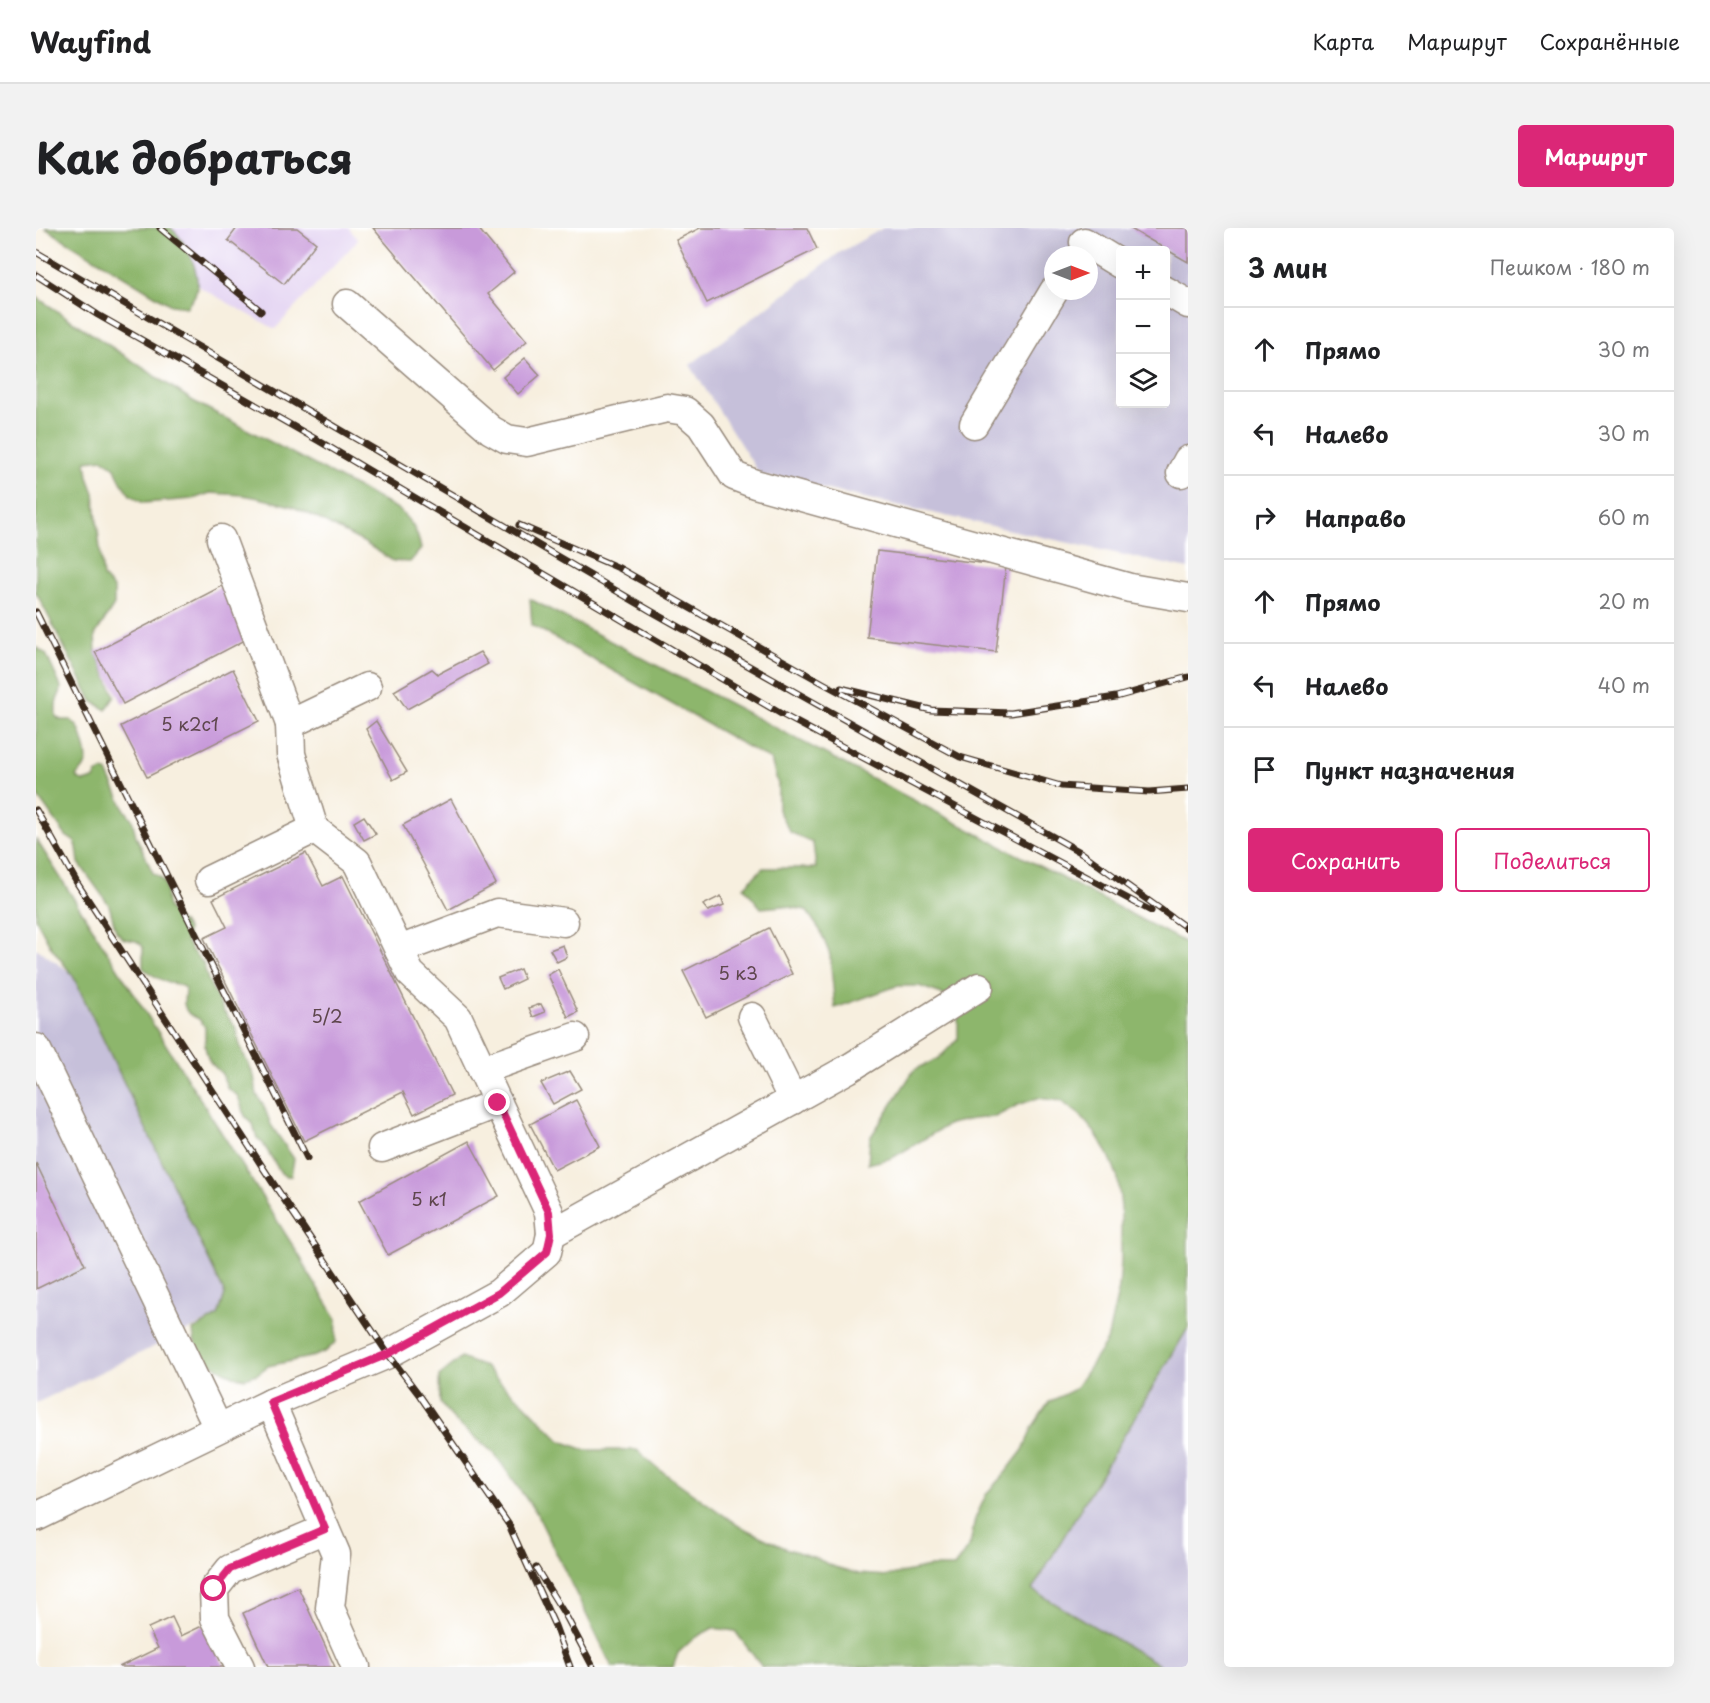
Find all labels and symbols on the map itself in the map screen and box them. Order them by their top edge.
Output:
north arrow [1044,246,1098,300]
house number: 5 к2с1 [161,710,219,737]
house number: 5 к3 [718,959,758,986]
house number: 5/2 [311,1002,343,1029]
route end [484,1089,510,1115]
house number: 5 к1 [411,1185,447,1212]
route start [200,1575,226,1601]

